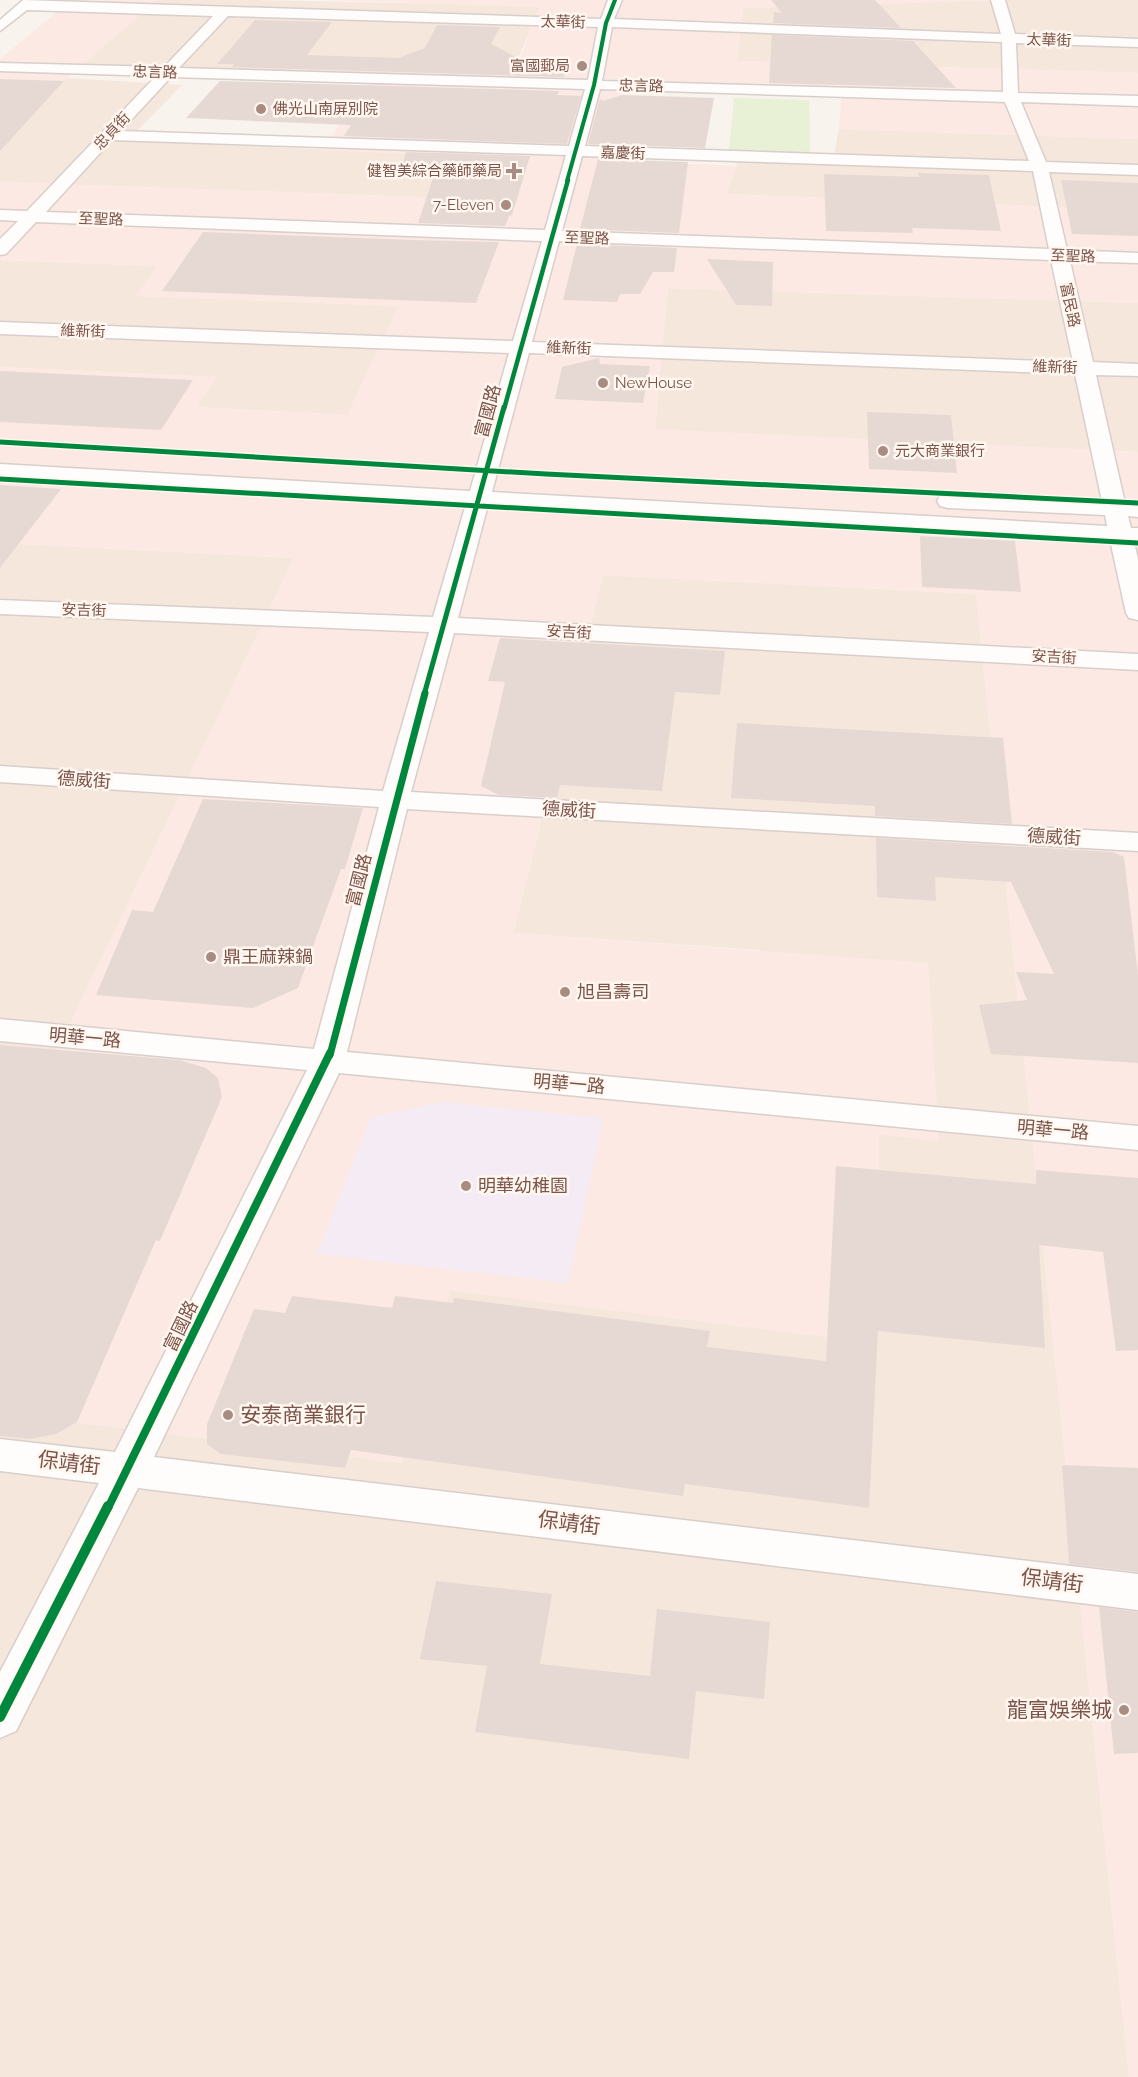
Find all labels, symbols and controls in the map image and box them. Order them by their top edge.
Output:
street label: 太華街 [540,13,586,31]
street label: 太華街 [1026,30,1072,50]
place label: 富國郵局 [510,57,570,75]
marker: 富國郵局 [575,59,589,73]
street label: 忠言路 [132,62,178,82]
street label: 忠言路 [618,77,664,95]
place label: 佛光山南屏別院 [273,100,378,118]
marker: 佛光山南屏別院 [254,102,268,116]
street label: 忠貞街 [90,108,134,154]
street label: 嘉慶街 [600,143,646,163]
place label: 健智美綜合藥師藥局 [367,162,502,180]
marker: 健智美綜合藥師藥局 [507,164,521,178]
place label: 7-Eleven [433,196,494,214]
marker: 7-Eleven [499,198,513,212]
street label: 至聖路 [78,209,124,229]
street label: 至聖路 [564,228,610,248]
street label: 至聖路 [1050,246,1096,266]
street label: 富民路 [1057,281,1083,329]
street label: 維新街 [60,321,106,341]
street label: 維新街 [546,338,592,358]
street label: 維新街 [1032,357,1078,377]
place label: NewHouse [615,374,692,392]
marker: NewHouse [596,376,610,390]
street label: 富國路 [470,382,505,440]
place label: 元大商業銀行 [895,442,985,460]
marker: 元大商業銀行 [876,444,890,458]
street label: 安吉街 [61,600,107,620]
street label: 安吉街 [546,622,592,642]
street label: 安吉街 [1031,647,1077,667]
street label: 德威街 [56,767,112,792]
street label: 德威街 [542,798,597,821]
street label: 德威街 [1027,825,1082,848]
street label: 富國路 [342,851,375,909]
place label: 鼎王麻辣鍋 [223,946,313,967]
marker: 鼎王麻辣鍋 [204,950,218,964]
place label: 旭昌壽司 [577,981,649,1002]
marker: 旭昌壽司 [558,985,572,999]
street label: 明華一路 [48,1024,122,1051]
street label: 明華一路 [532,1070,606,1097]
street label: 明華一路 [1016,1116,1090,1143]
place label: 明華幼稚園 [478,1175,568,1196]
marker: 明華幼稚園 [459,1179,473,1193]
street label: 富國路 [159,1297,202,1355]
place label: 安泰商業銀行 [240,1402,366,1427]
marker: 安泰商業銀行 [221,1408,235,1422]
street label: 保靖街 [36,1446,102,1479]
street label: 保靖街 [536,1506,602,1539]
street label: 保靖街 [1019,1564,1085,1597]
place label: 龍富娛樂城 [1007,1697,1112,1722]
marker: 龍富娛樂城 [1117,1703,1131,1717]

